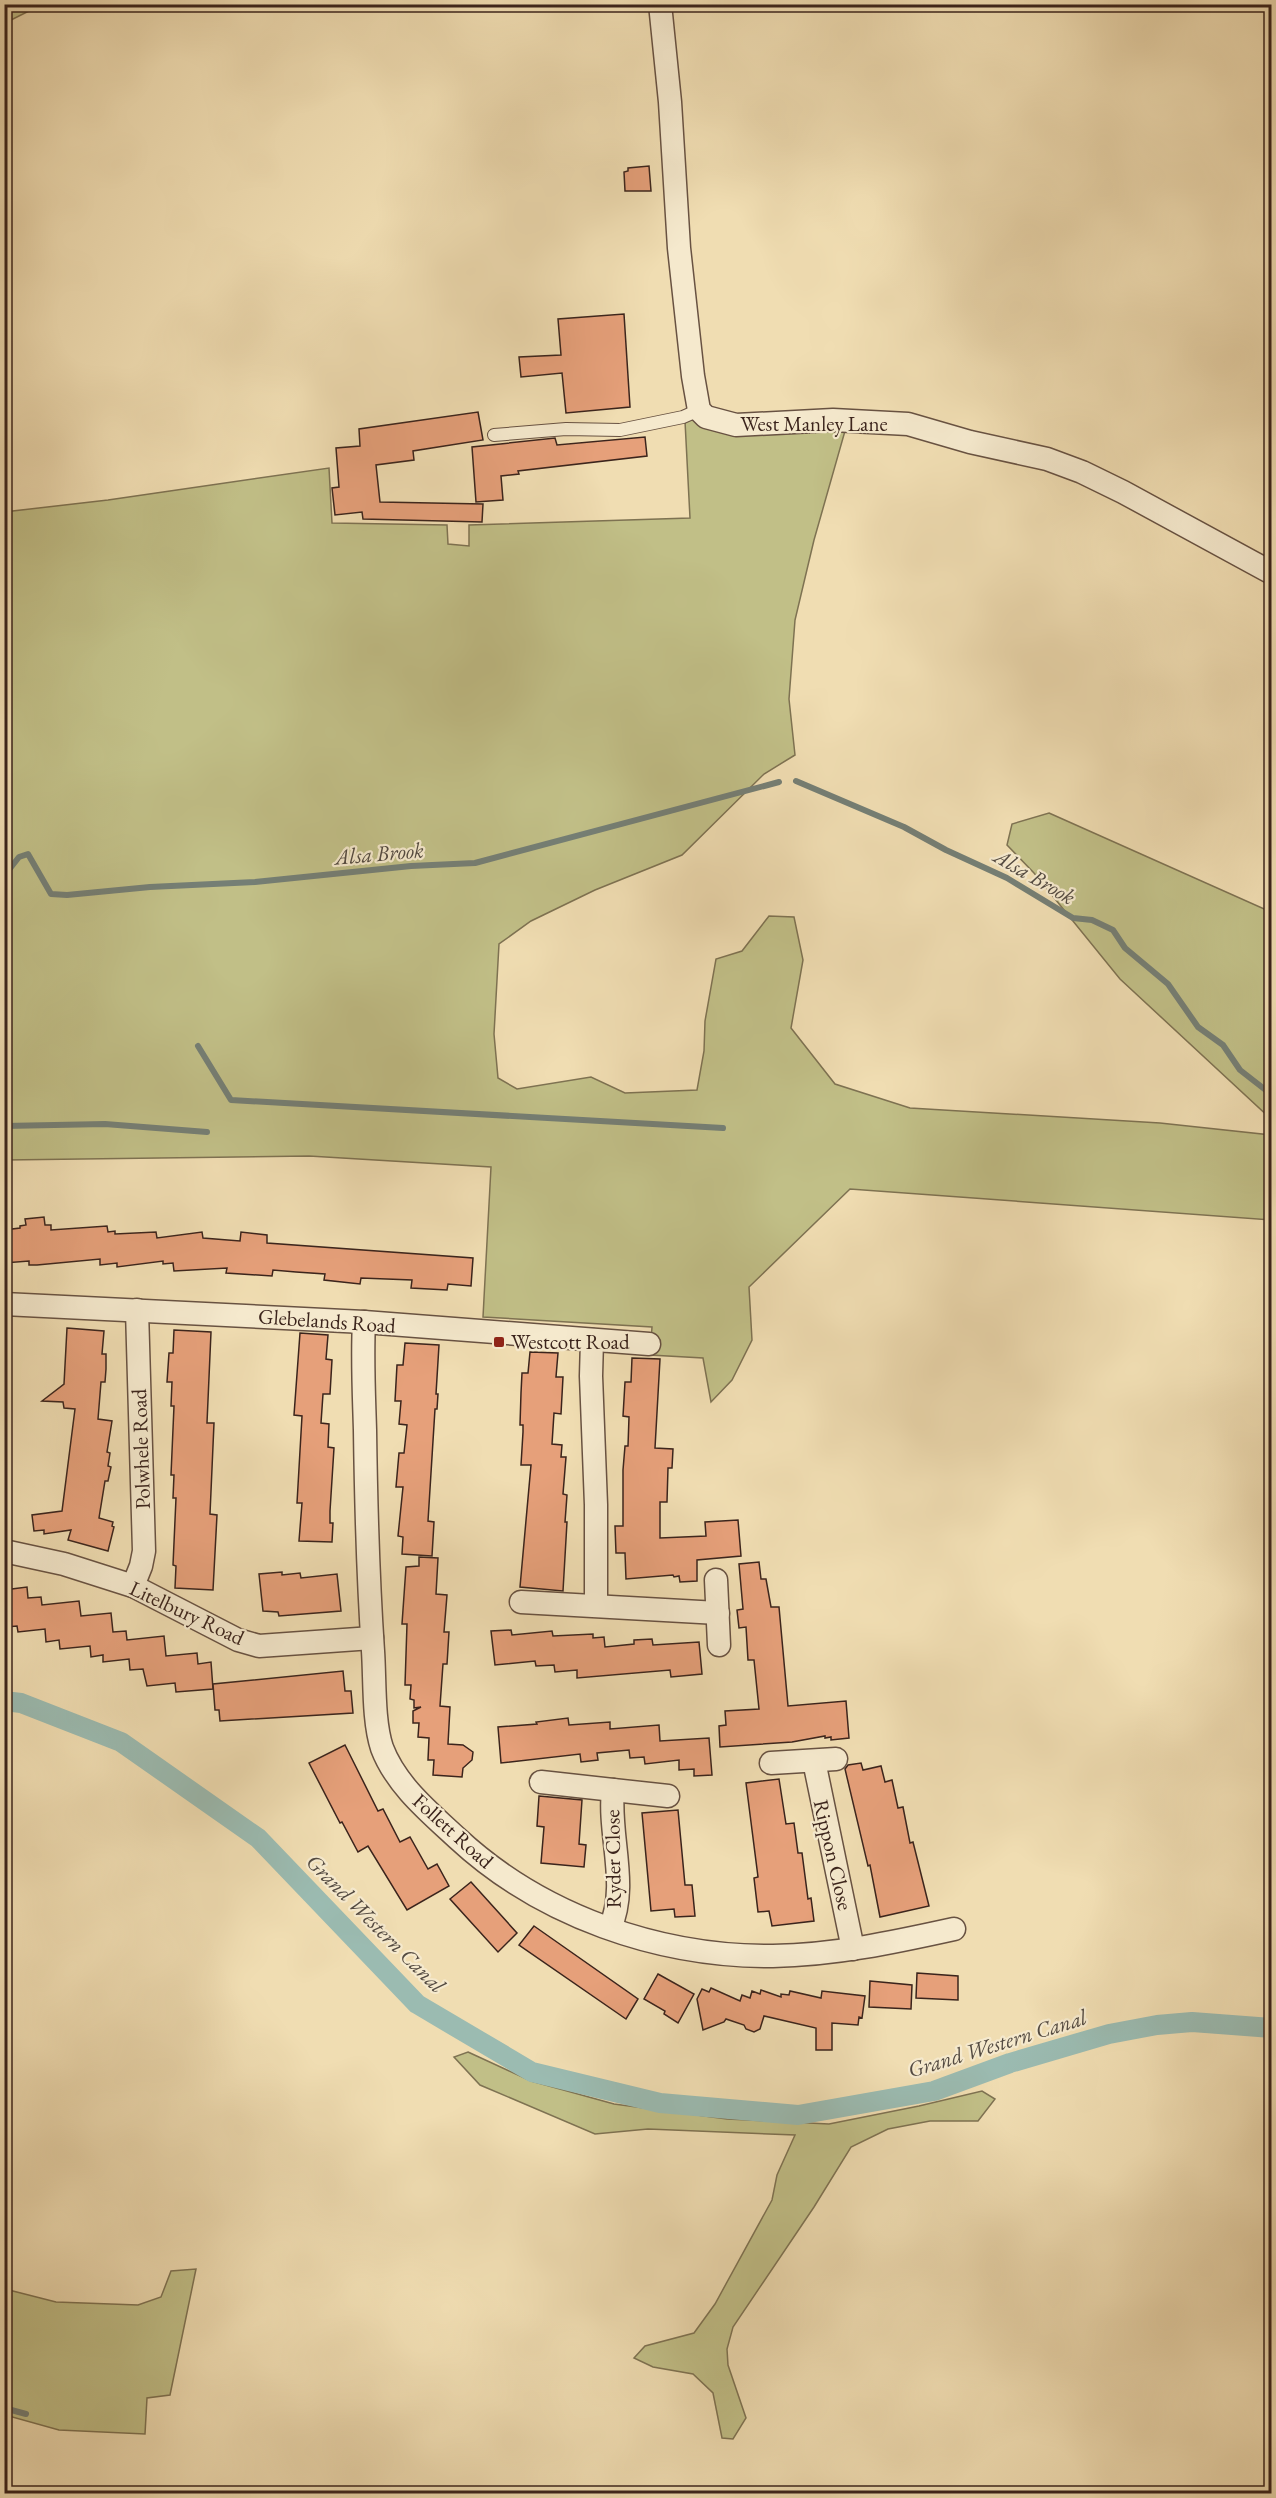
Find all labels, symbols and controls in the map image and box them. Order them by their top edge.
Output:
street label: West Manley Lane [740,410,888,437]
water label: Alsa Brook [331,835,425,872]
water label: Alsa Brook [987,841,1081,911]
street label: Glebelands Road [257,1302,397,1339]
place label: Westcott Road [511,1328,630,1355]
marker: Westcott Road [492,1335,506,1349]
street label: Polwhele Road [125,1388,156,1510]
street label: Litelbury Road [126,1574,249,1651]
street label: Follett Road [407,1787,500,1874]
street label: Rippon Close [808,1797,859,1913]
street label: Ryder Close [598,1809,627,1909]
water label: Grand Western Canal [300,1847,452,2000]
water label: Grand Western Canal [904,2002,1091,2084]

